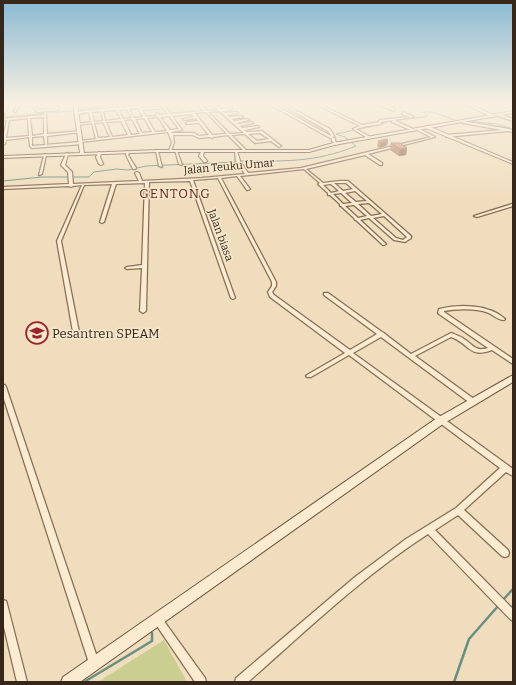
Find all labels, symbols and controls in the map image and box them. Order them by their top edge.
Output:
street label: Jalan Teuku Umar [182,156,275,177]
district label: GENTONG [139,186,211,201]
street label: Jalan biasa [205,206,236,263]
school or university icon: Pesantren SPEAM [24,320,50,346]
place label: Pesantren SPEAM [52,326,160,341]

